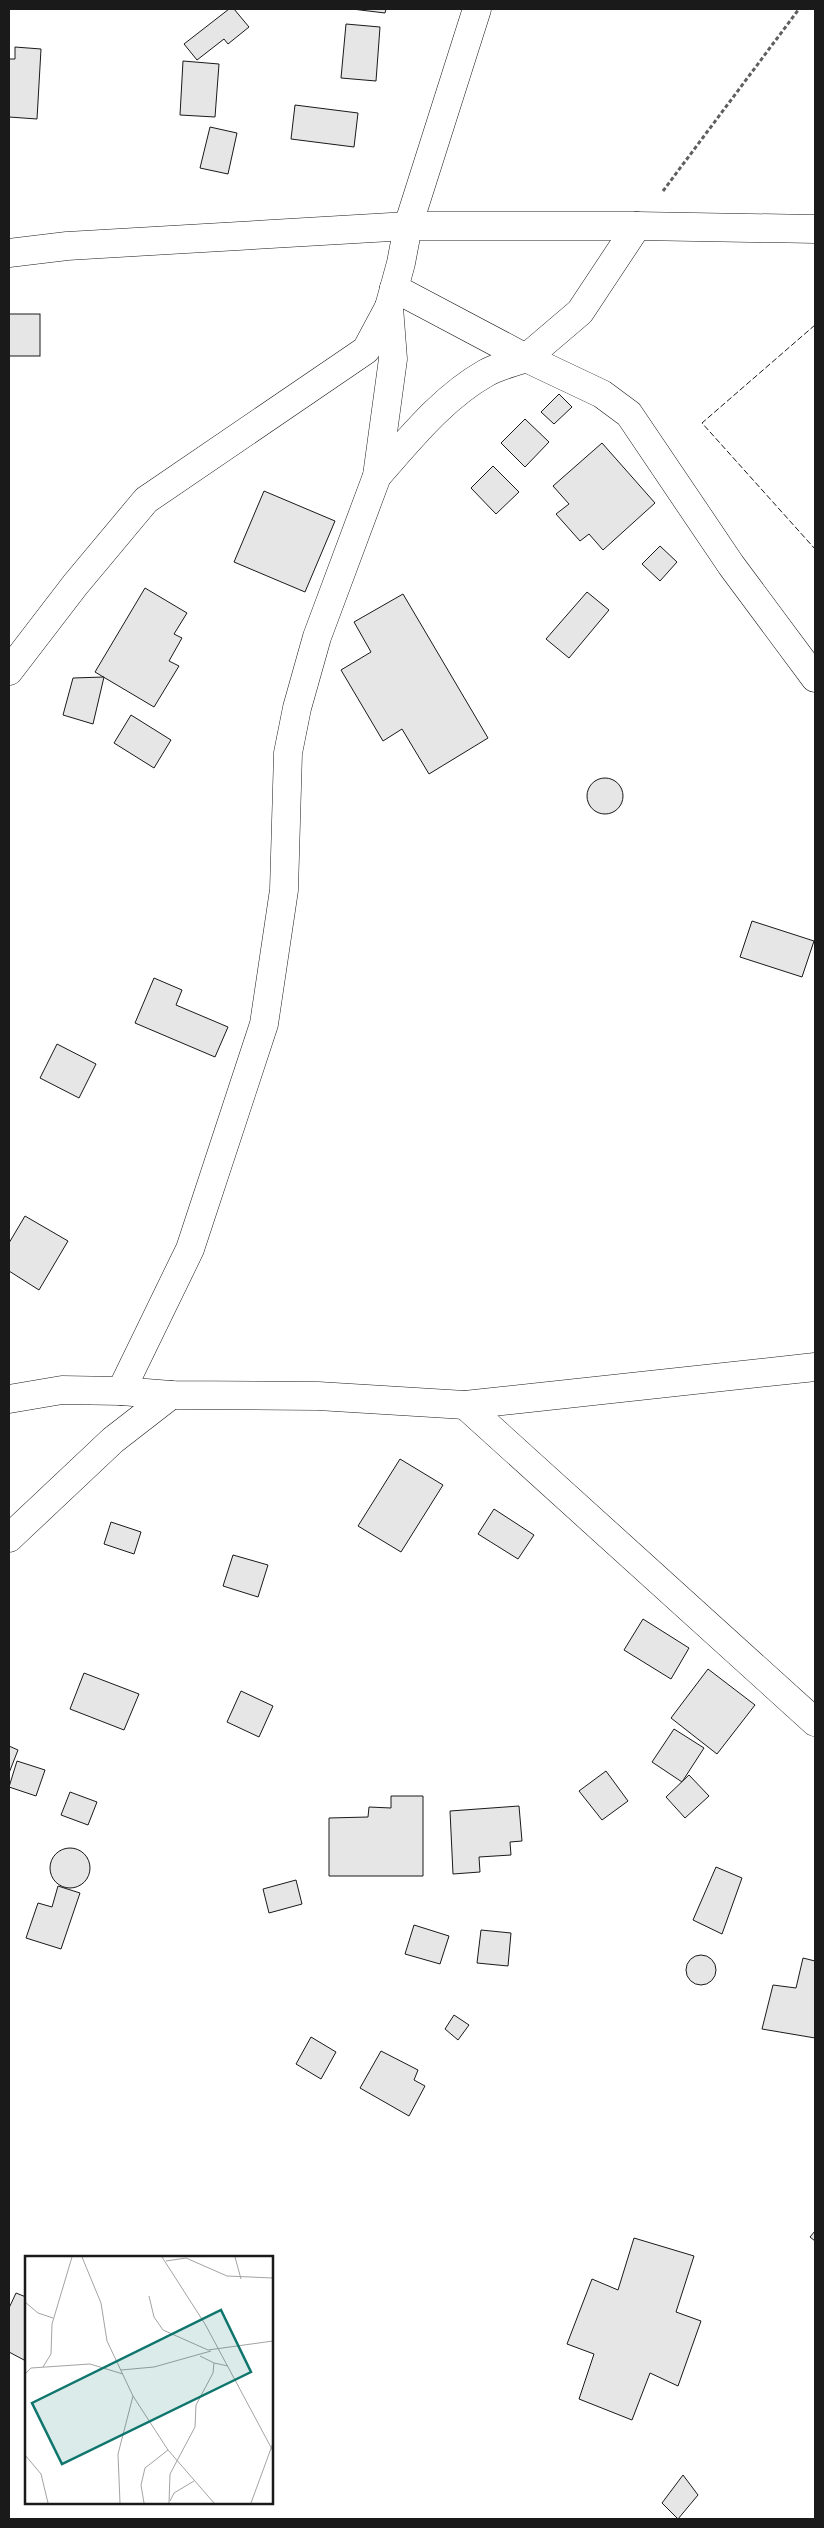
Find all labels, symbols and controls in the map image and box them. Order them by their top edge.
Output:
inset map [25,2256,272,2503]

